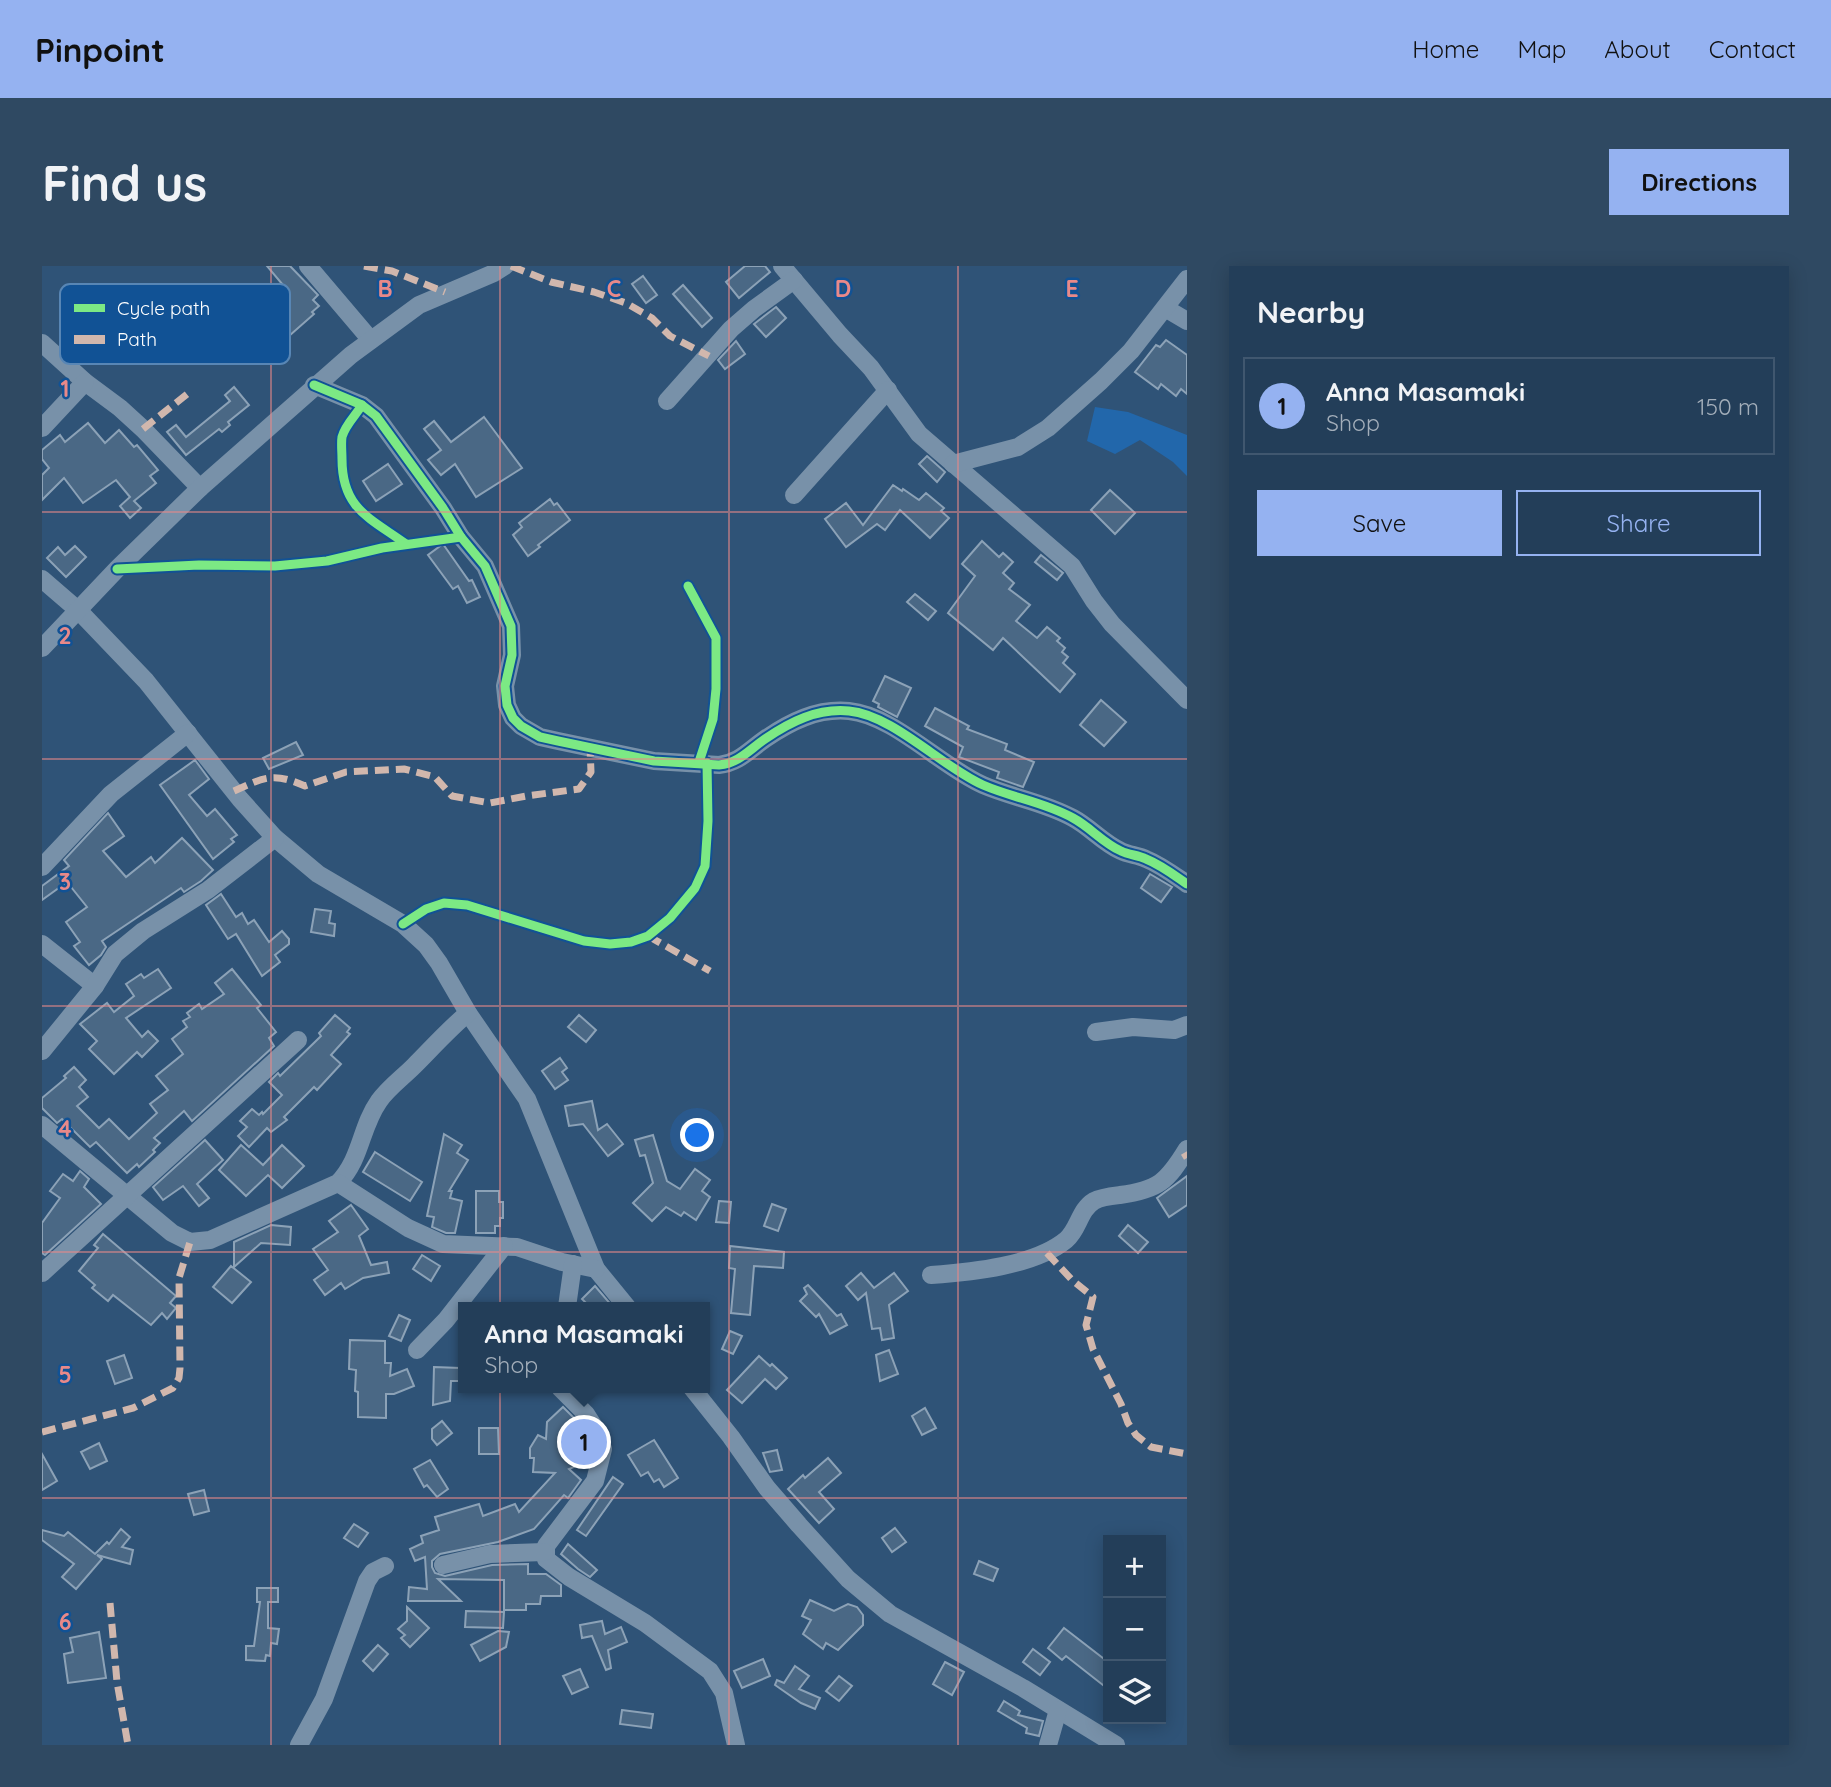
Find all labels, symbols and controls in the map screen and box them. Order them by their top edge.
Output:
text: Pinpoint [35,29,165,70]
text: Home [1412,34,1479,64]
text: Map [1517,34,1566,64]
text: About [1604,34,1671,64]
text: Contact [1709,34,1796,64]
button: Directions [1609,149,1789,215]
text: Find us [42,152,207,213]
text: B [377,274,393,303]
text: C [607,274,621,303]
text: D [835,274,851,303]
text: E [1065,274,1079,303]
legend [60,284,290,364]
text: Nearby [1257,293,1365,331]
text: Cycle path [117,296,210,320]
text: Path [117,327,157,351]
text: 1 [61,374,69,403]
text: Anna Masamaki [1326,375,1525,408]
text: 1 [1278,392,1286,421]
text: 150 m [1697,392,1759,421]
text: Shop [1326,408,1380,437]
button: Save [1257,490,1502,556]
button: Share [1516,490,1761,556]
text: 2 [58,621,72,650]
text: 3 [59,867,71,896]
text: 4 [58,1114,72,1143]
your location [680,1118,714,1152]
popup [458,1302,710,1393]
text: Anna Masamaki [484,1317,684,1350]
text: Shop [484,1350,538,1379]
text: 5 [58,1360,72,1389]
pin: 1 [561,1416,607,1468]
map controls [1103,1535,1166,1724]
button: + [1103,1535,1166,1598]
button: − [1103,1598,1166,1661]
text: 6 [59,1607,71,1636]
button: layers [1103,1661,1166,1724]

